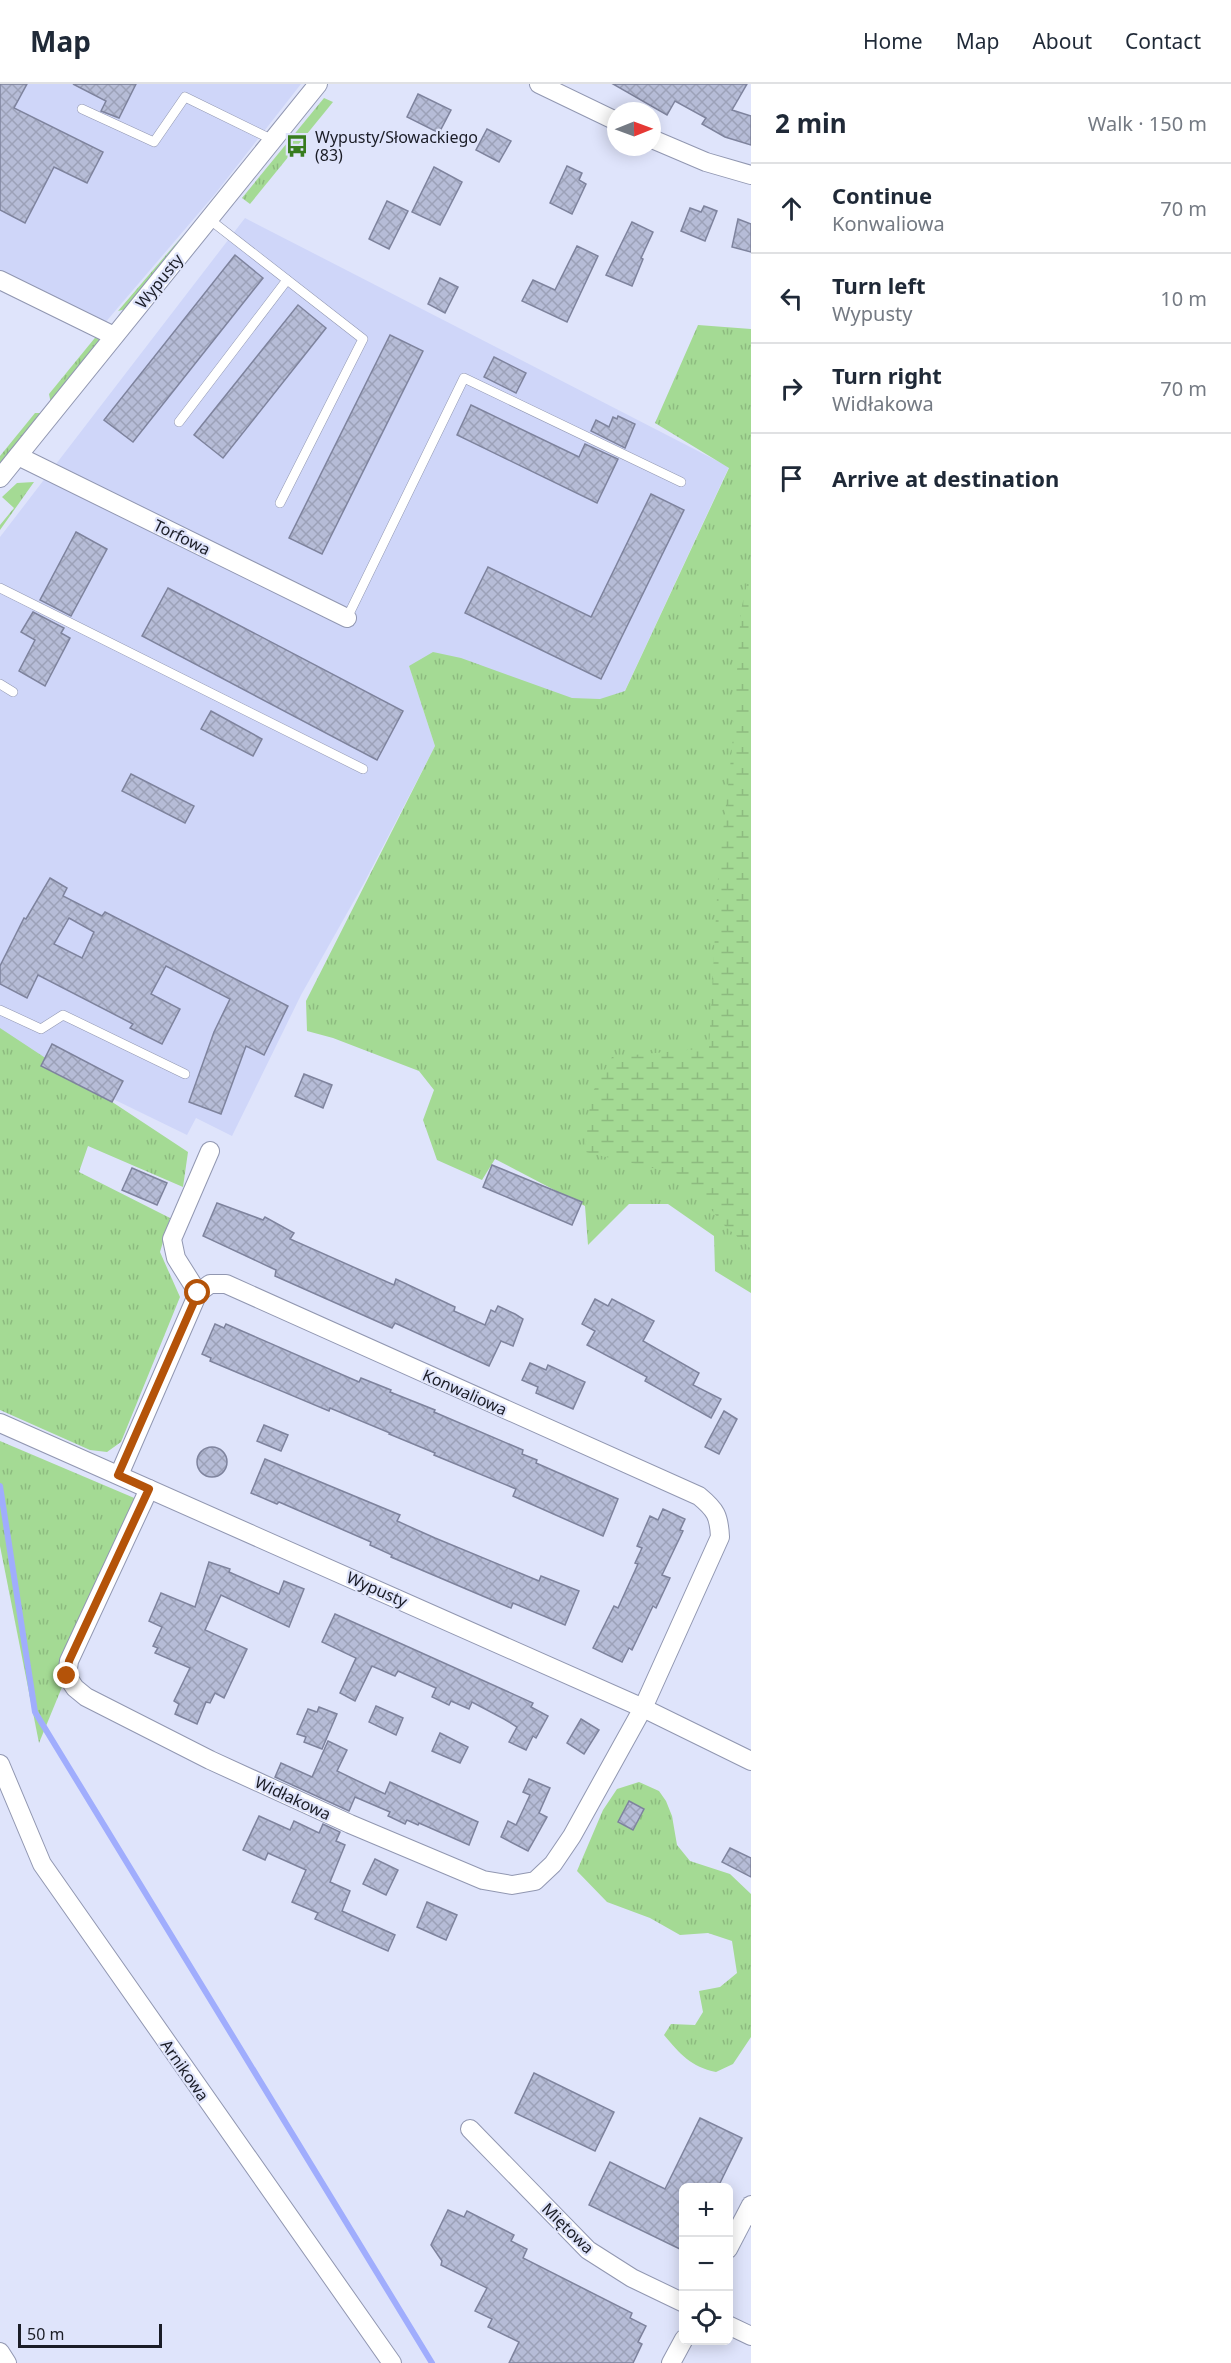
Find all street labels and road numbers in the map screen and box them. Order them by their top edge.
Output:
street label: Wypusty [130,248,188,313]
street label: Torfowa [150,514,214,560]
street label: Konwaliowa [419,1364,511,1420]
street label: Wypusty [343,1566,412,1612]
street label: Widłakowa [251,1771,335,1825]
street label: Arnikowa [156,2035,214,2105]
street label: Miętowa [537,2198,599,2258]

